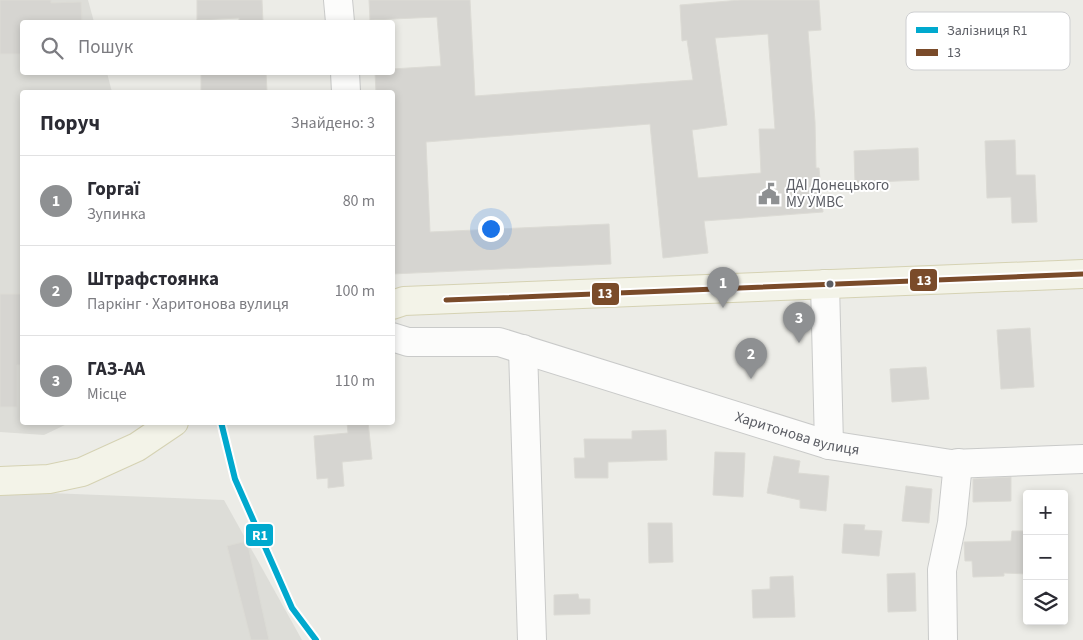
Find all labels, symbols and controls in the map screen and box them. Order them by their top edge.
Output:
legend [906,12,1070,70]
search box [20,20,395,75]
text: Залізниця R1 [947,21,1028,41]
icon: search [38,34,66,62]
text: Пошук [78,34,133,61]
text: 13 [947,43,961,63]
text: Поруч [40,108,100,138]
text: Знайдено: 3 [291,112,375,134]
place label: ДАІ Донецького МУ УМВС [786,175,889,213]
text: Горгаї [87,176,139,203]
public building icon: ДАІ Донецького МУ УМВС [756,181,782,207]
text: 1 [52,190,60,212]
text: 80 m [343,190,375,212]
text: Зупинка [87,203,146,225]
your location [478,216,504,242]
text: Штрафстоянка [87,266,219,293]
pin: 1 [707,267,739,308]
line badge: 13 [909,268,938,292]
text: 13 [917,271,931,291]
unlabelled marker [825,279,835,289]
text: 2 [52,280,60,302]
text: 100 m [335,280,375,302]
line badge: 13 [591,282,620,306]
text: 13 [598,284,612,304]
text: Паркінг · Харитонова вулиця [87,293,289,315]
pin: 3 [783,302,815,343]
pin: 2 [735,338,767,379]
text: ГАЗ-АА [87,356,145,383]
text: 3 [52,370,60,392]
text: 110 m [335,370,375,392]
text: Місце [87,383,127,405]
street label: Харитонова вулиця [733,406,861,460]
map controls [1023,490,1068,625]
button: + [1023,490,1068,535]
line badge: R1 [245,523,274,547]
text: R1 [252,526,268,546]
button: − [1023,535,1068,580]
button: layers [1023,580,1068,625]

